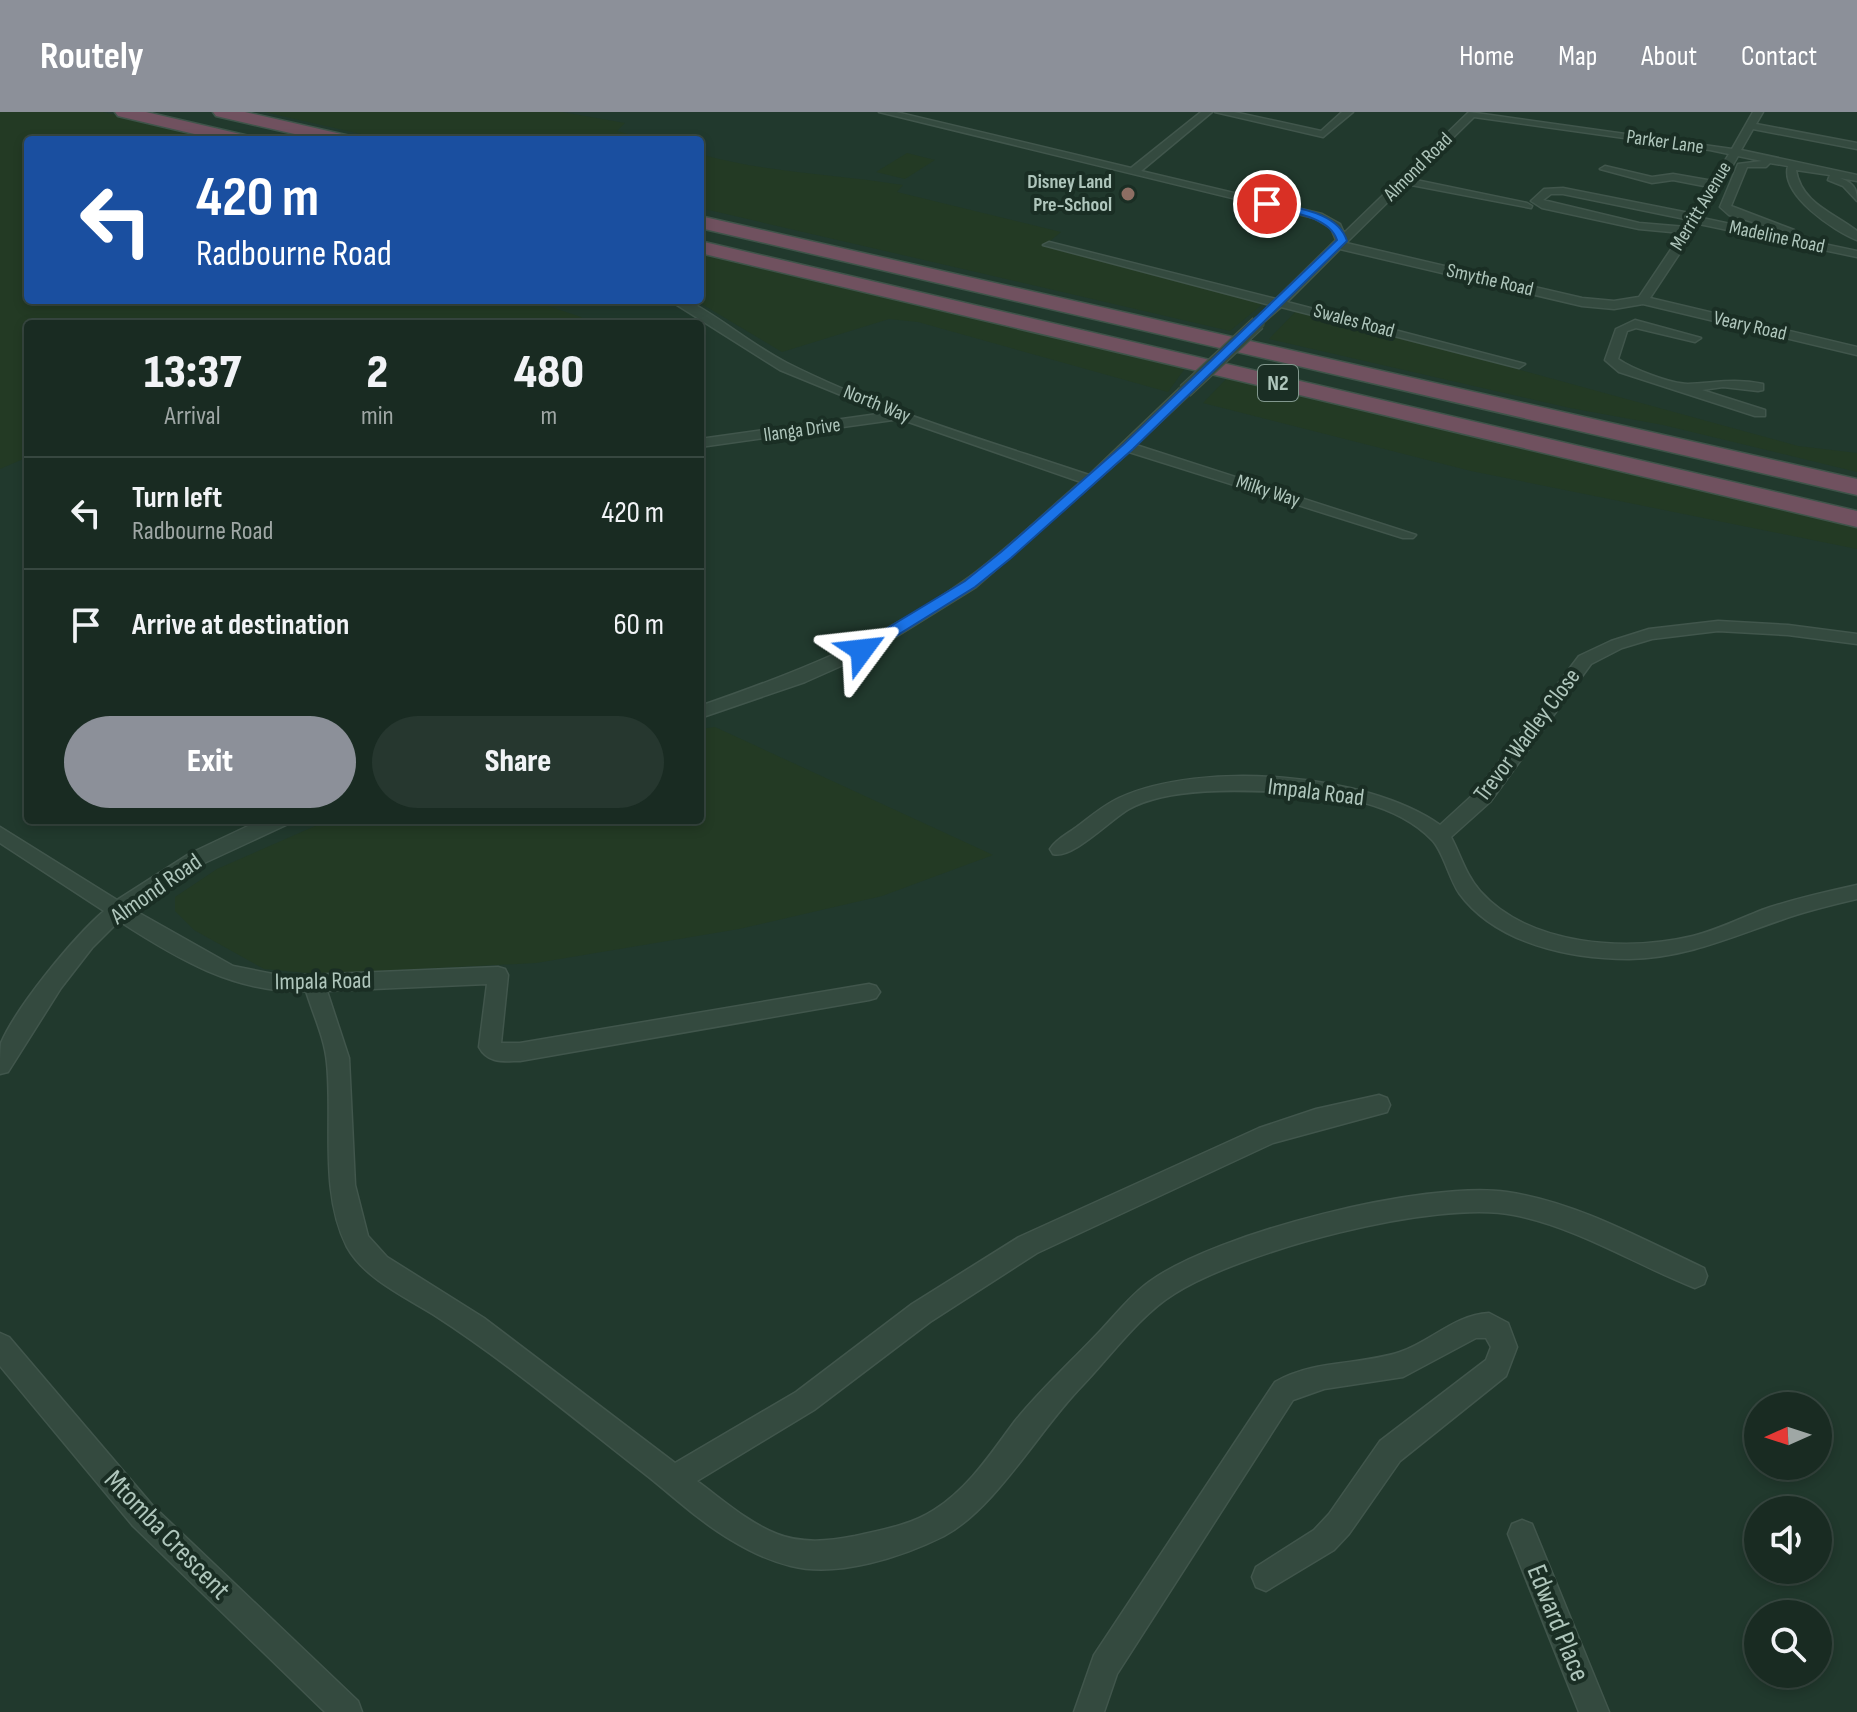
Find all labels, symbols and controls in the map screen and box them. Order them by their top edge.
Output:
text: Routely [40,34,144,79]
text: Home [1459,40,1514,73]
text: Map [1558,40,1597,73]
text: About [1641,40,1697,73]
text: Contact [1741,40,1817,73]
street label: Parker Lane [1625,125,1705,159]
street label: Almond Road [1378,128,1457,207]
street label: Merritt Avenue [1665,157,1737,255]
text: 420 m [196,165,319,232]
icon: left [64,168,168,272]
place label: Disney Land Pre-School [1027,170,1112,217]
pin [1233,170,1301,238]
icon: arrive [1245,182,1289,226]
marker: Disney Land Pre-School [1119,185,1137,203]
street label: Madeline Road [1727,215,1827,259]
text: Radbourne Road [196,233,392,276]
street label: Smythe Road [1444,258,1536,302]
street label: Swales Road [1311,299,1397,343]
street label: Veary Road [1711,306,1789,346]
text: 13:37 [144,344,241,401]
text: 2 [367,344,388,401]
text: 480 [514,344,584,401]
road number: N2 [1258,365,1298,401]
street label: North Way [840,380,914,428]
text: Arrival [165,401,220,432]
text: min [361,401,394,432]
text: m [541,401,557,432]
street label: Ilanga Drive [762,413,842,447]
street label: Milky Way [1233,469,1303,513]
text: Turn left [132,480,222,516]
icon: left [64,491,108,535]
text: 420 m [602,495,664,531]
text: Radbourne Road [132,516,273,547]
icon: arrive [64,603,108,647]
text: Arrive at destination [132,607,349,643]
text: 60 m [613,607,664,643]
position arrow [820,608,904,692]
street label: Trevor Wadley Close [1467,663,1587,807]
button: Exit [64,716,356,808]
button: Share [372,716,664,808]
street label: Impala Road [1266,772,1366,812]
street label: Almond Road [104,847,207,931]
street label: Impala Road [274,966,372,996]
north arrow [1744,1392,1832,1480]
map controls [1744,1392,1832,1688]
street label: Mtomba Crescent [97,1464,237,1606]
button: sound [1744,1496,1832,1584]
street label: Edward Place [1520,1560,1596,1686]
button: search [1744,1600,1832,1688]

